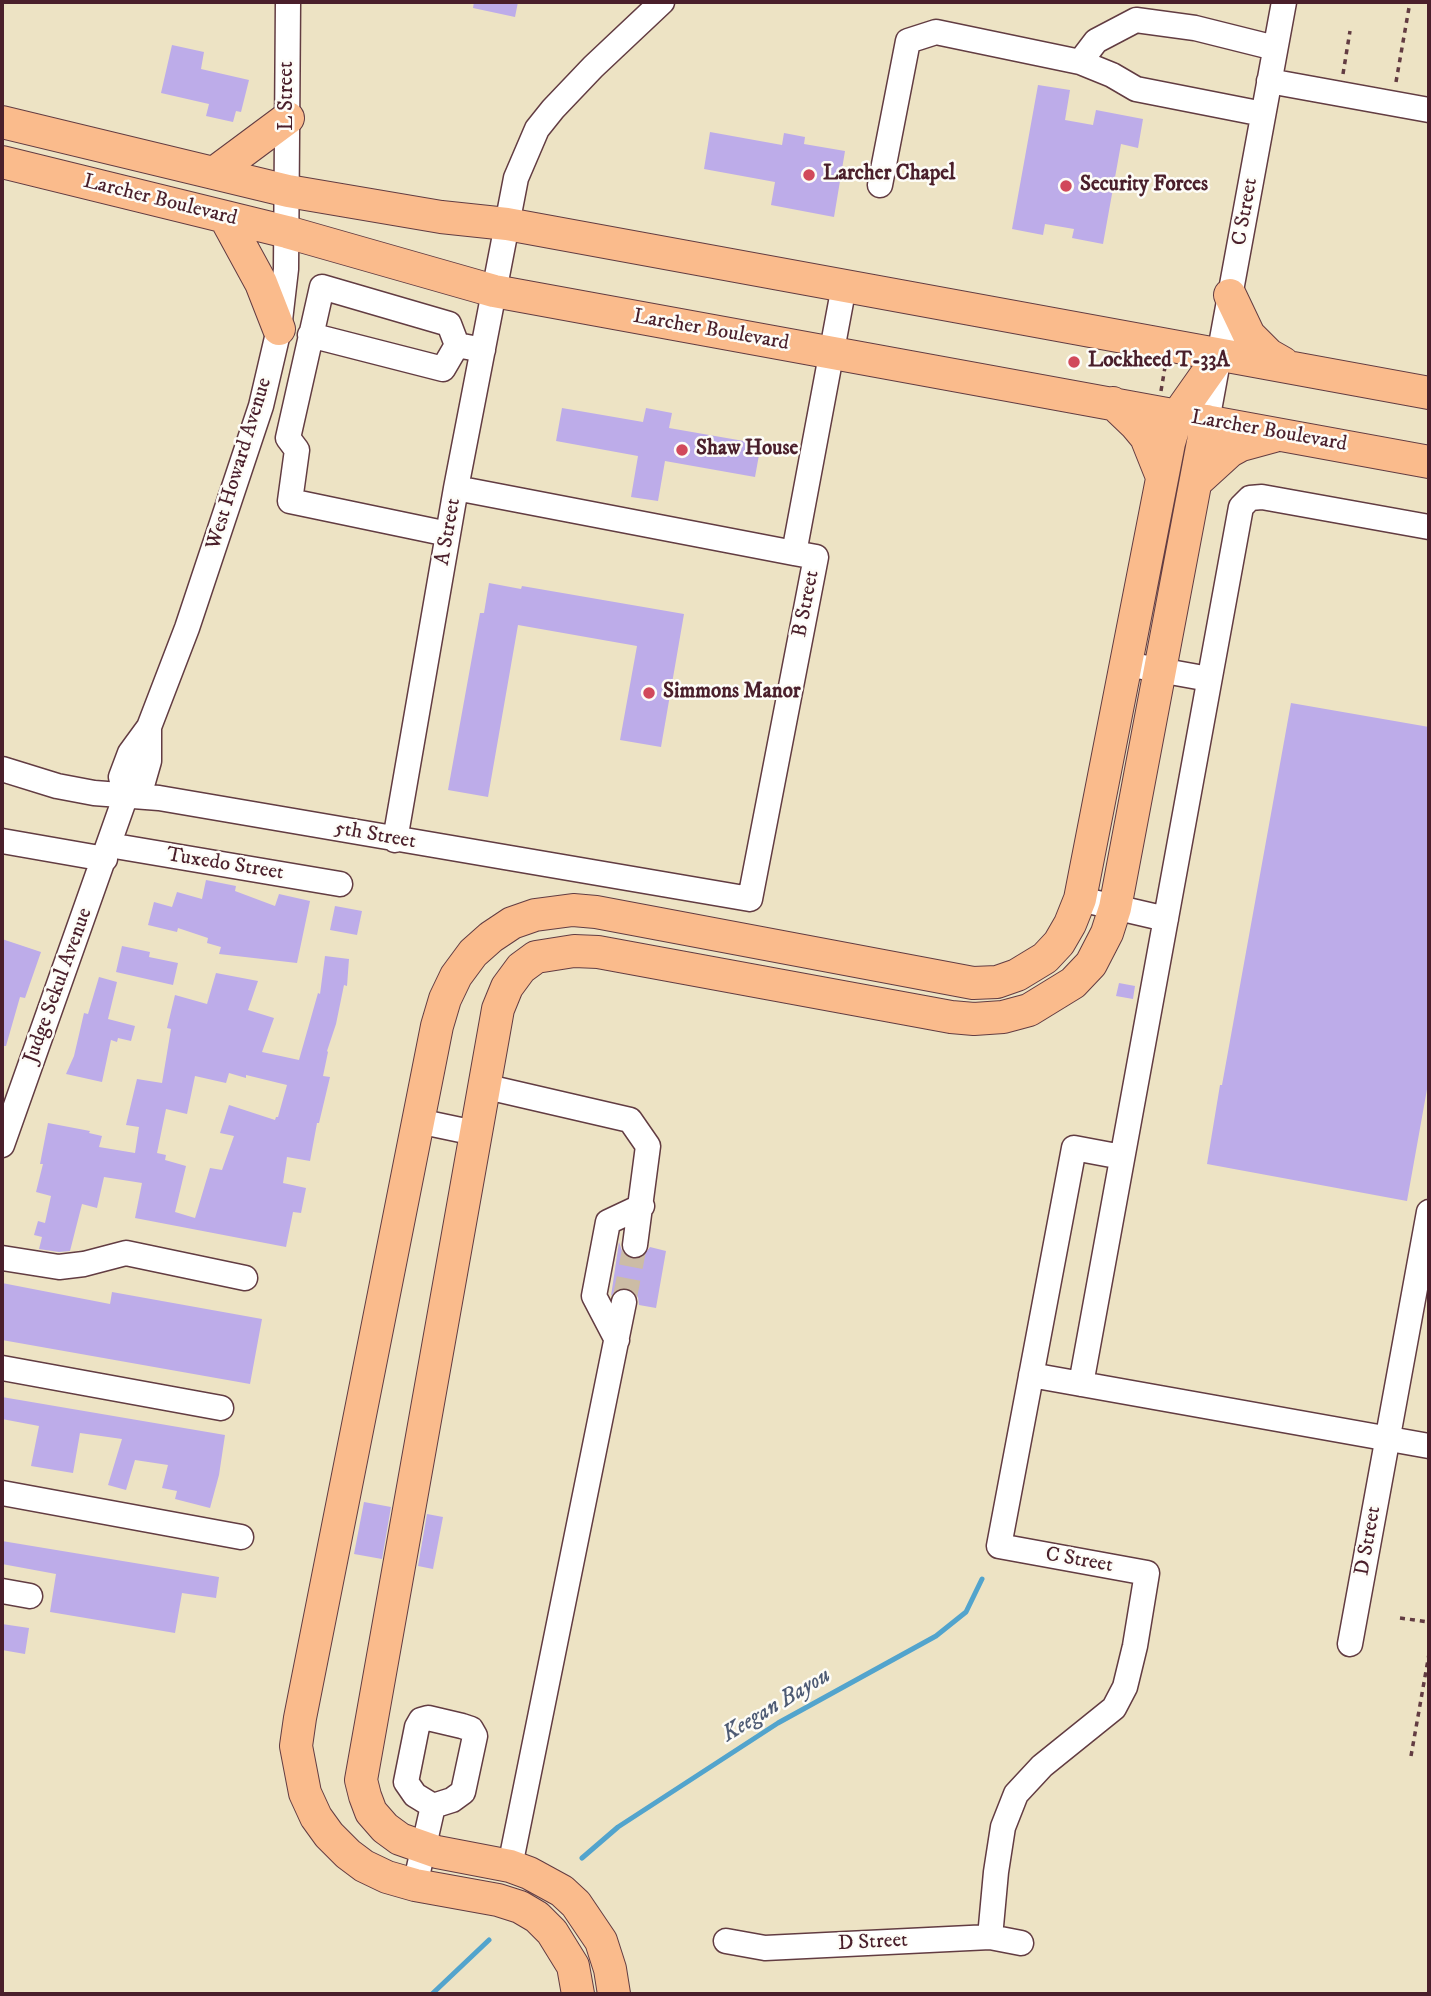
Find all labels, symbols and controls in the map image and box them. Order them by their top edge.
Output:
street label: L Street [275,61,301,131]
place label: Larcher Chapel [823,162,955,188]
marker: Larcher Chapel [801,167,817,183]
street label: Larcher Boulevard [80,170,240,232]
place label: Security Forces [1080,173,1208,199]
street label: C Street [1228,176,1264,248]
marker: Security Forces [1058,178,1074,194]
street label: Larcher Boulevard [631,305,791,357]
place label: Lockheed T-33A [1088,349,1230,375]
marker: Lockheed T-33A [1066,354,1082,370]
street label: West Howard Avenue [202,375,278,553]
street label: Larcher Boulevard [1189,406,1349,458]
place label: Shaw House [696,437,798,463]
marker: Shaw House [674,442,690,458]
street label: A Street [431,497,467,567]
street label: B Street [788,568,826,640]
place label: Simmons Manor [663,680,801,706]
marker: Simmons Manor [641,685,657,701]
street label: 5th Street [332,816,418,856]
street label: Tuxedo Street [165,843,285,887]
street label: Judge Sekul Avenue [19,905,99,1067]
street label: D Street [1351,1504,1387,1578]
street label: C Street [1043,1543,1115,1579]
water label: Keegan Bayou [718,1663,836,1749]
street label: D Street [837,1929,909,1957]

